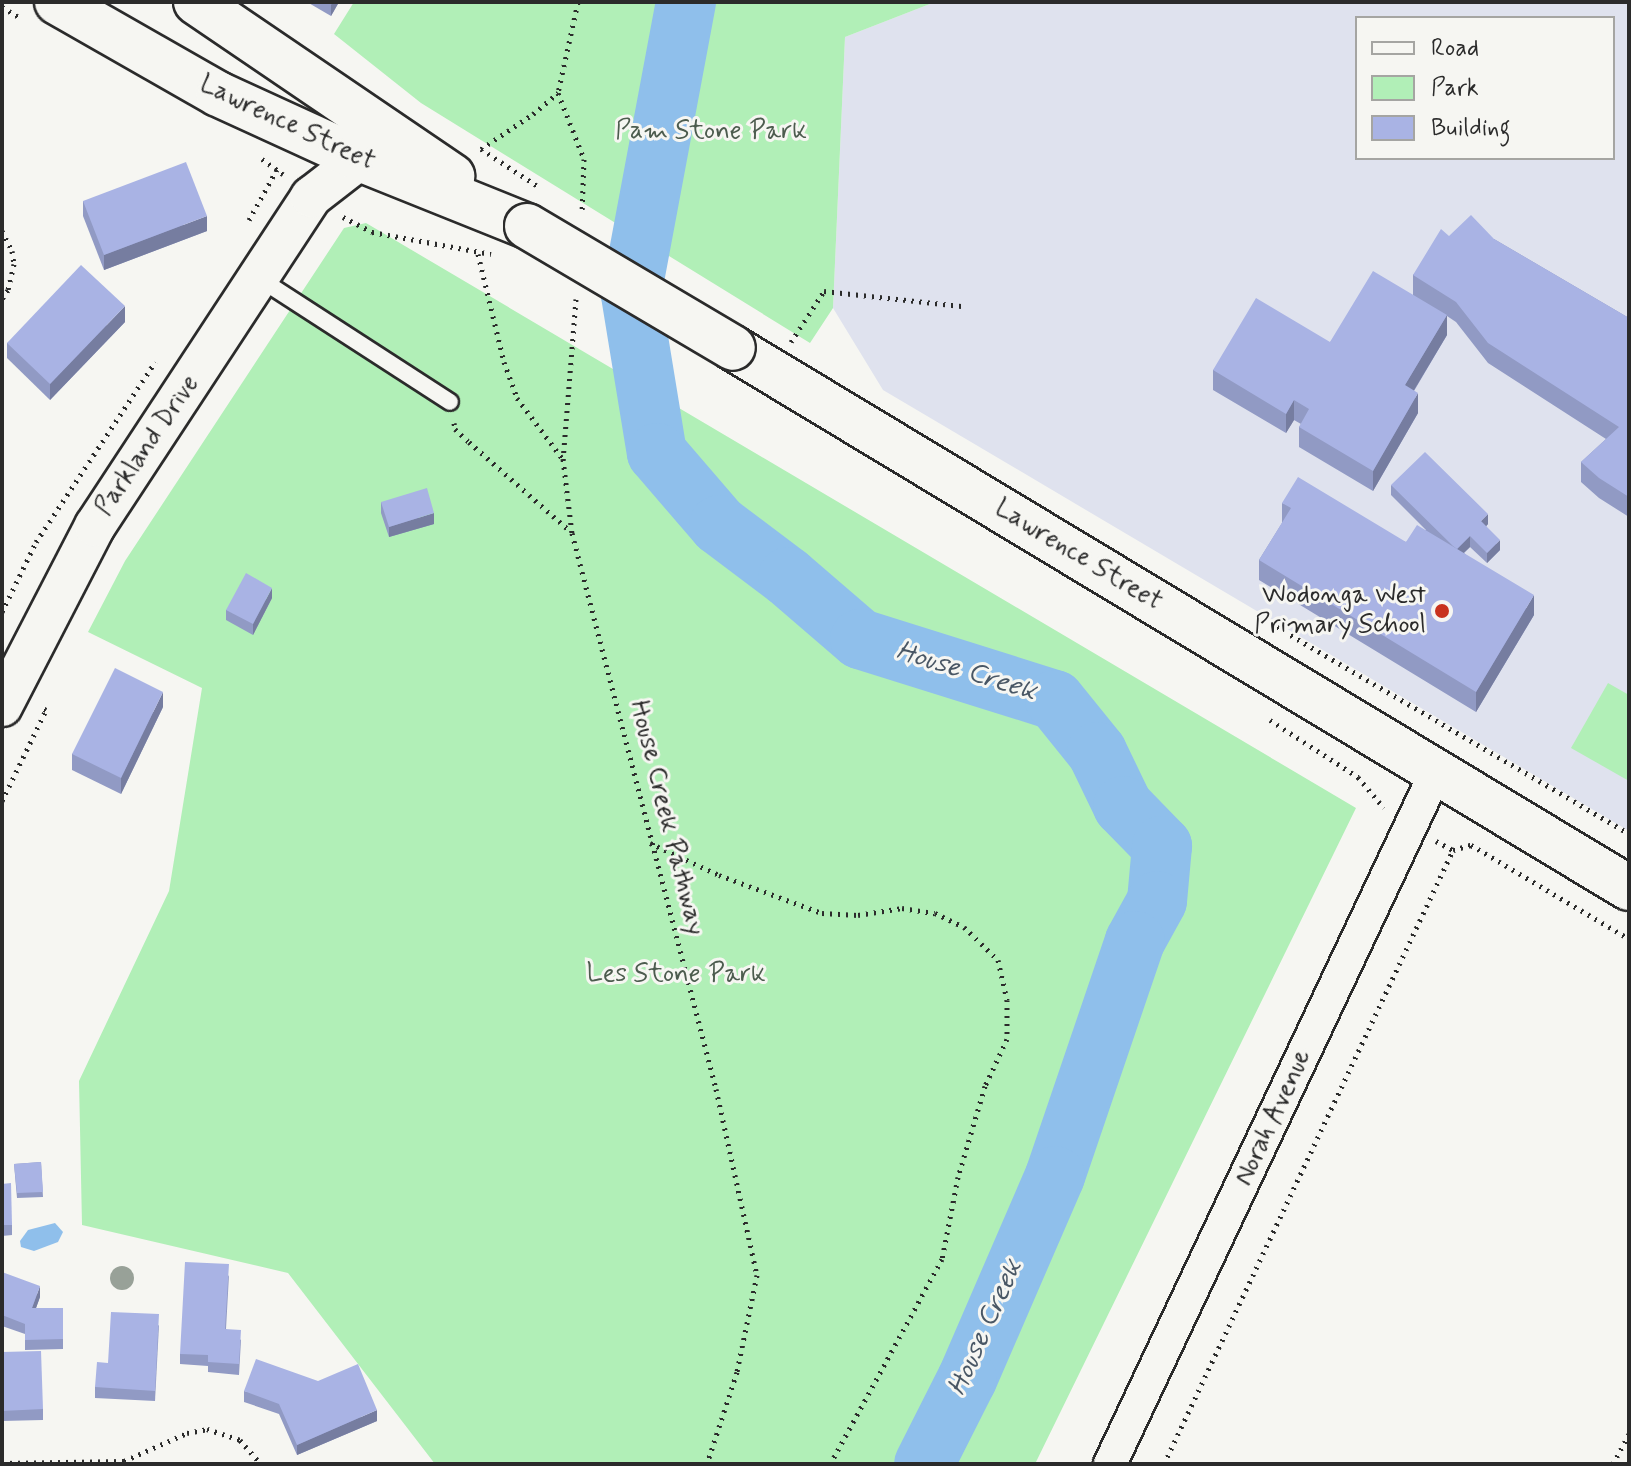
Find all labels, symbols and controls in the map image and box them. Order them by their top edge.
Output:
legend [1355,16,1615,160]
text: Road [1431,33,1479,64]
street label: Lawrence Street [195,70,379,178]
text: Park [1431,73,1479,104]
text: Building [1431,113,1511,144]
park label: Pam Stone Park [618,116,804,148]
street label: Parkland Drive [89,370,207,522]
street label: Lawrence Street [989,494,1167,618]
place label: Wodonga West Primary School [1254,580,1426,642]
marker: Wodonga West Primary School [1433,602,1451,620]
water label: House Creek [892,635,1040,709]
street label: House Creek Pathway [622,700,710,936]
park label: Les Stone Park [590,959,762,991]
street label: Norah Avenue [1228,1043,1320,1193]
water label: House Creek [941,1255,1031,1401]

